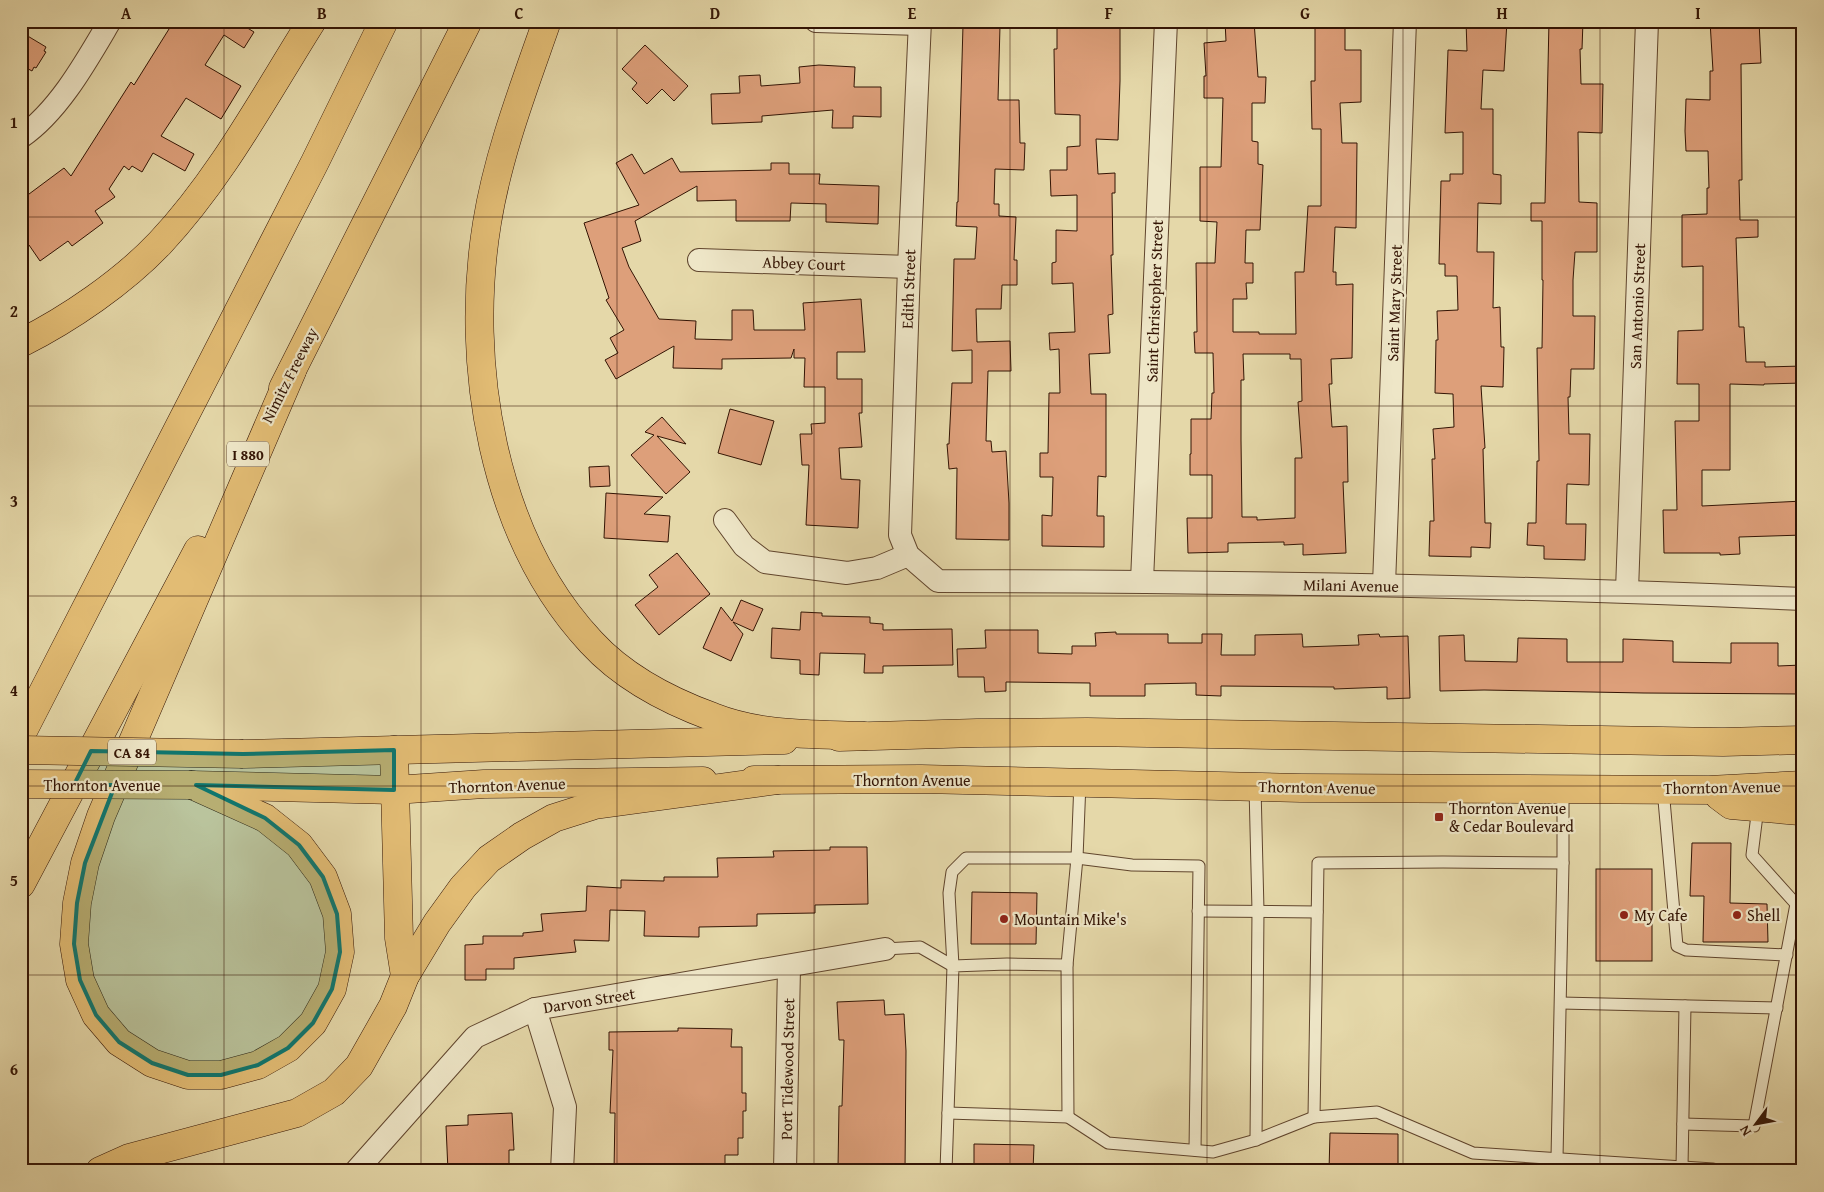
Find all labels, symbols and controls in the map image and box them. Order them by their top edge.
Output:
text: A [121,1,132,25]
text: B [317,1,327,25]
text: C [514,1,524,25]
text: D [710,1,720,25]
text: E [908,1,917,25]
text: F [1105,1,1113,25]
text: G [1300,1,1310,25]
text: H [1496,1,1508,25]
text: I [1695,1,1701,25]
text: 1 [10,110,18,134]
street label: Saint Christopher Street [1139,219,1169,383]
street label: San Antonio Street [1623,242,1651,369]
street label: Saint Mary Street [1380,244,1408,362]
street label: Edith Street [895,248,921,329]
street label: Abbey Court [762,250,846,276]
text: 2 [10,299,18,323]
street label: Nimitz Freeway [255,323,323,427]
road number: I 880 [227,442,269,466]
text: 3 [10,489,18,513]
street label: Milani Avenue [1303,572,1399,598]
text: 4 [10,678,18,702]
road number: CA 84 [108,740,156,764]
street label: Thornton Avenue [853,768,971,792]
street label: Thornton Avenue [448,771,566,799]
street label: Thornton Avenue [43,773,161,797]
street label: Thornton Avenue [1258,774,1376,800]
street label: Thornton Avenue [1663,774,1781,800]
place label: Thornton Avenue & Cedar Boulevard [1449,796,1574,838]
marker: Thornton Avenue & Cedar Boulevard [1433,811,1445,823]
text: 5 [10,868,18,892]
place label: My Cafe [1634,903,1688,927]
place label: Shell [1747,903,1781,927]
place label: Mountain Mike's [1014,907,1127,931]
marker: My Cafe [1618,909,1630,921]
marker: Shell [1731,909,1743,921]
marker: Mountain Mike's [998,913,1010,925]
street label: Darvon Street [541,981,637,1019]
street label: Port Tidewood Street [774,997,800,1140]
text: 6 [10,1057,18,1081]
north arrow [1732,1100,1782,1150]
text: N [1734,1121,1756,1140]

